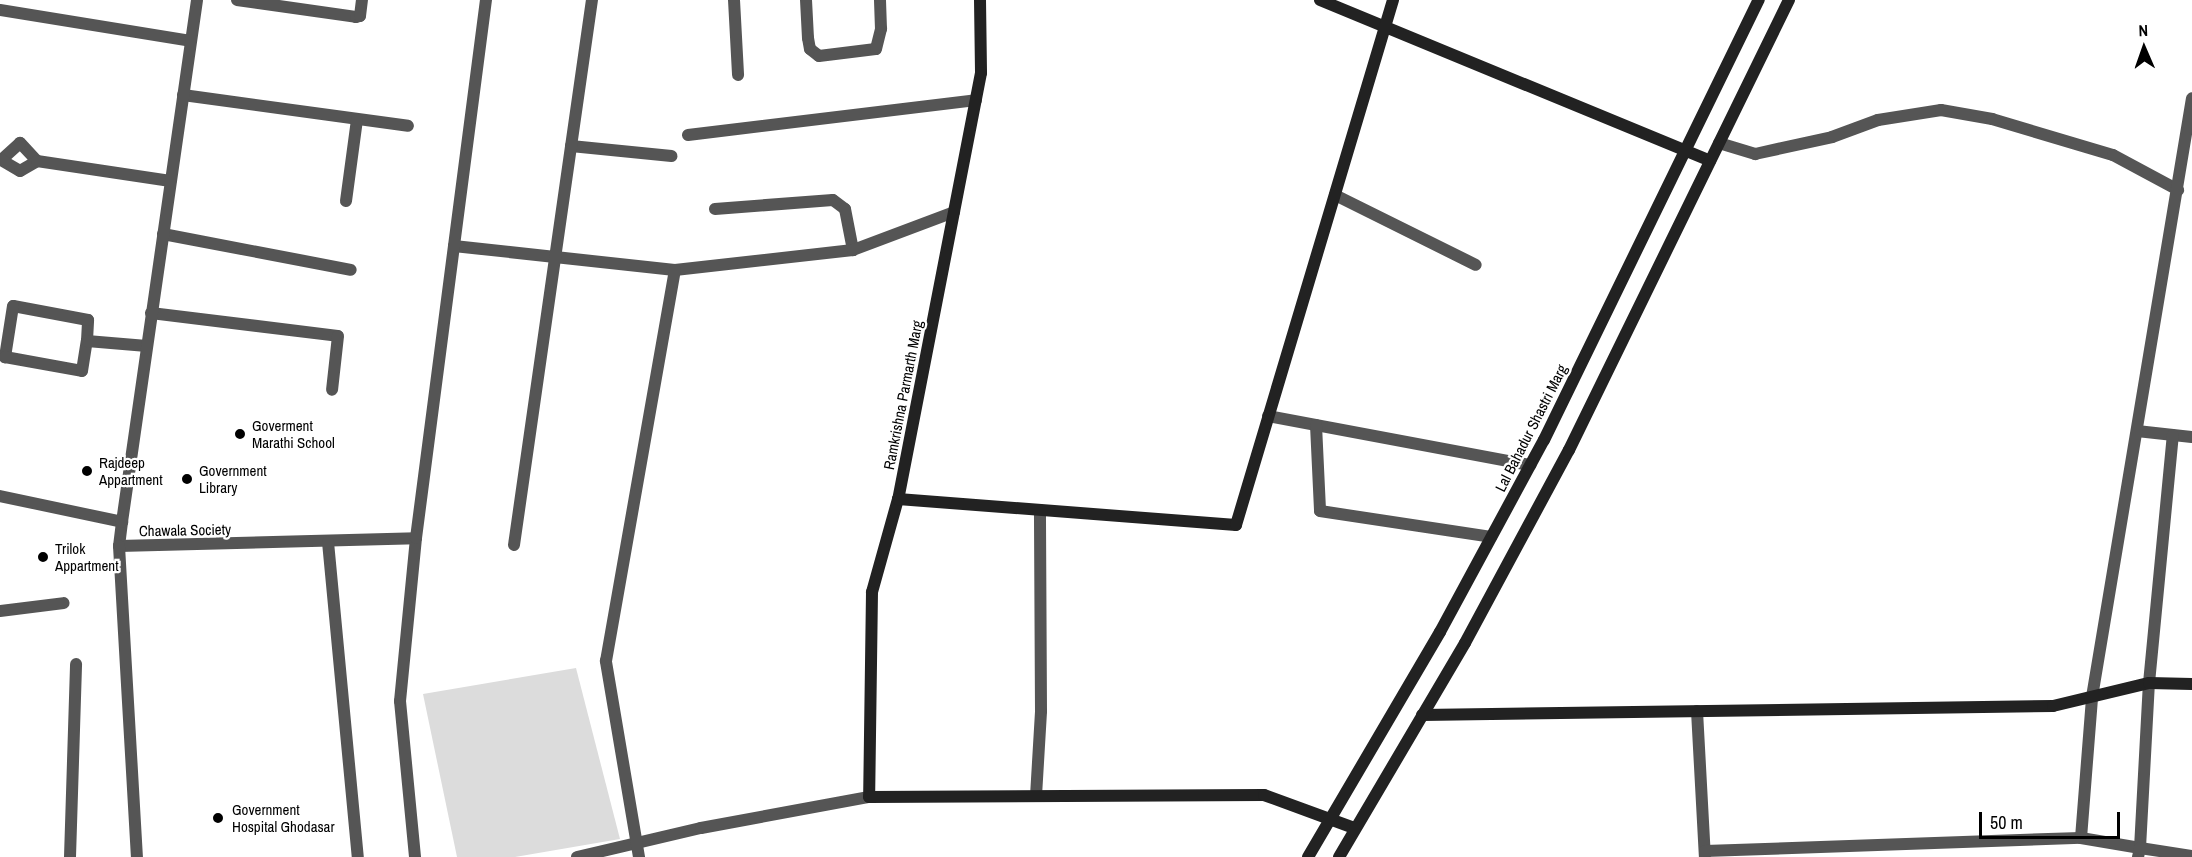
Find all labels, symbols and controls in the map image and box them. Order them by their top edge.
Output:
north arrow [2114,18,2174,78]
text: N [2138,19,2148,41]
street label: Ramkrishna Parmarth Marg [880,319,926,471]
street label: Lal Bahadur Shastri Marg [1491,361,1571,495]
place label: Goverment Marathi School [252,416,335,451]
marker: Goverment Marathi School [233,427,247,441]
place label: Rajdeep Appartment [99,453,163,488]
place label: Government Library [199,461,267,496]
marker: Rajdeep Appartment [80,464,94,478]
marker: Government Library [180,472,194,486]
street label: Chawala Society [139,520,231,540]
place label: Trilok Appartment [55,539,119,574]
marker: Trilok Appartment [36,550,50,564]
place label: Government Hospital Ghodasar [232,800,335,835]
scale bar [1982,800,2123,838]
marker: Government Hospital Ghodasar [209,809,227,827]
text: 50 m [1990,810,2023,835]

